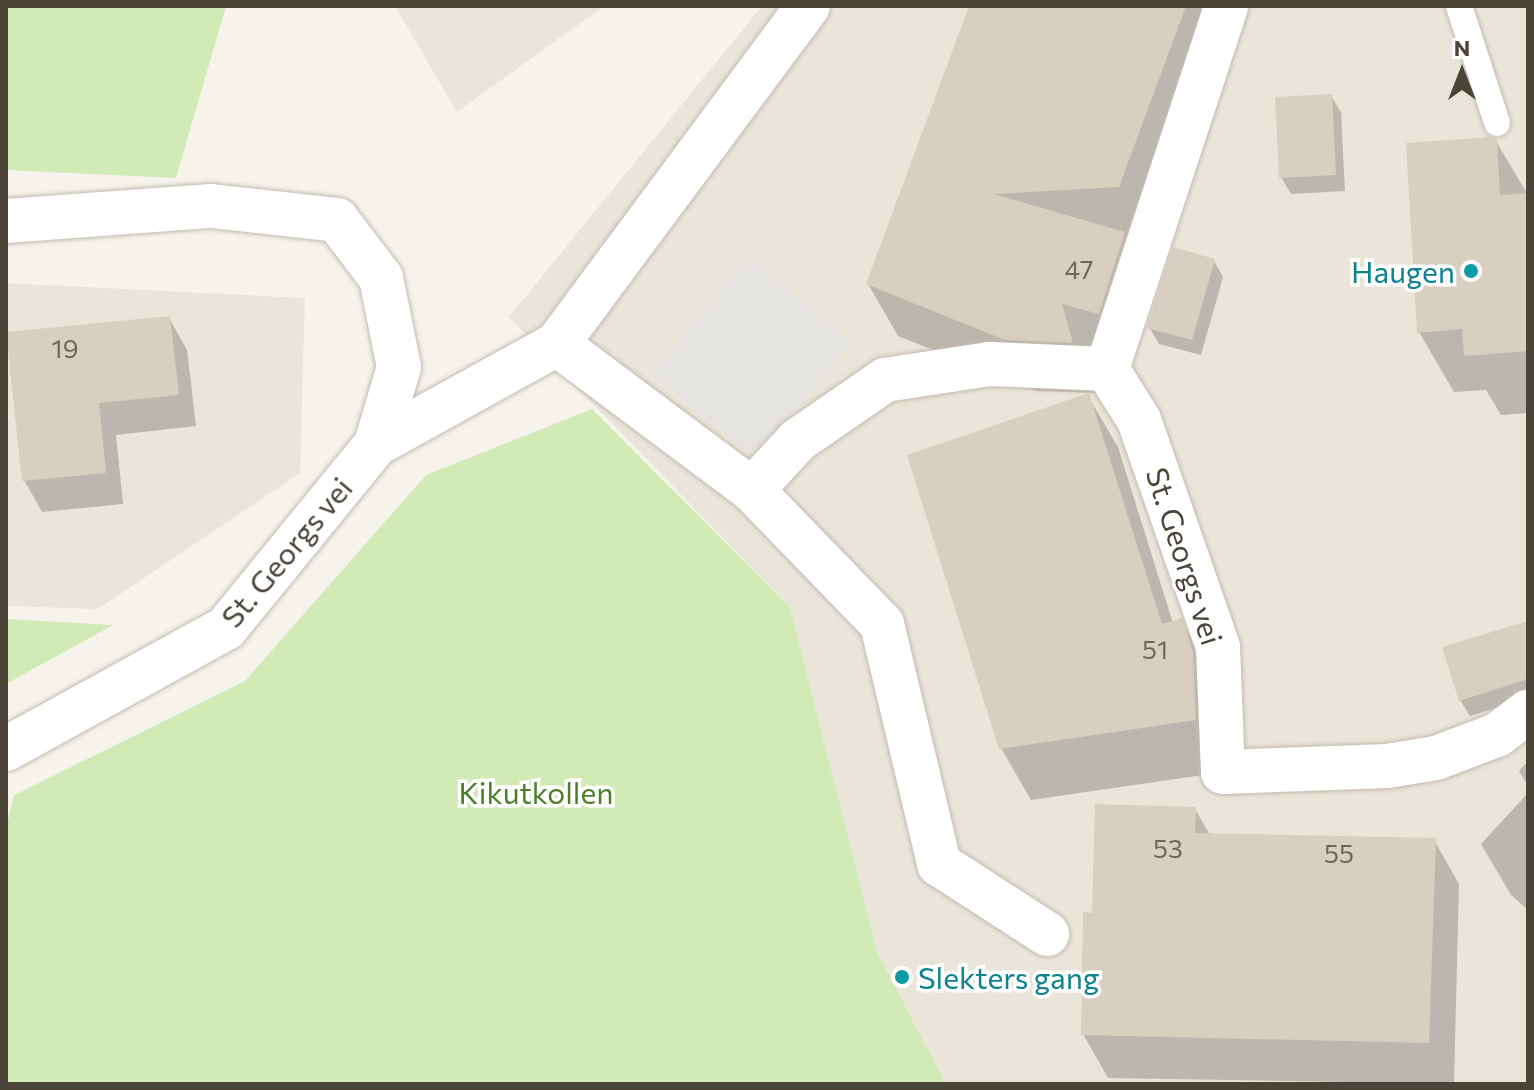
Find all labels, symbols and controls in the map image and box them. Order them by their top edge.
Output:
north arrow [1422,32,1502,112]
text: N [1454,34,1470,61]
house number: 47 [1065,253,1093,285]
place label: Haugen [1351,253,1455,289]
marker: Haugen [1462,262,1480,280]
house number: 19 [52,332,78,364]
street label: St. Georgs vei [1139,463,1231,649]
street label: St. Georgs vei [213,470,359,634]
house number: 51 [1142,633,1168,665]
park label: Kikutkollen [459,774,613,810]
house number: 53 [1153,832,1183,864]
house number: 55 [1324,837,1354,869]
place label: Slekters gang [918,959,1099,995]
marker: Slekters gang [893,968,911,986]

